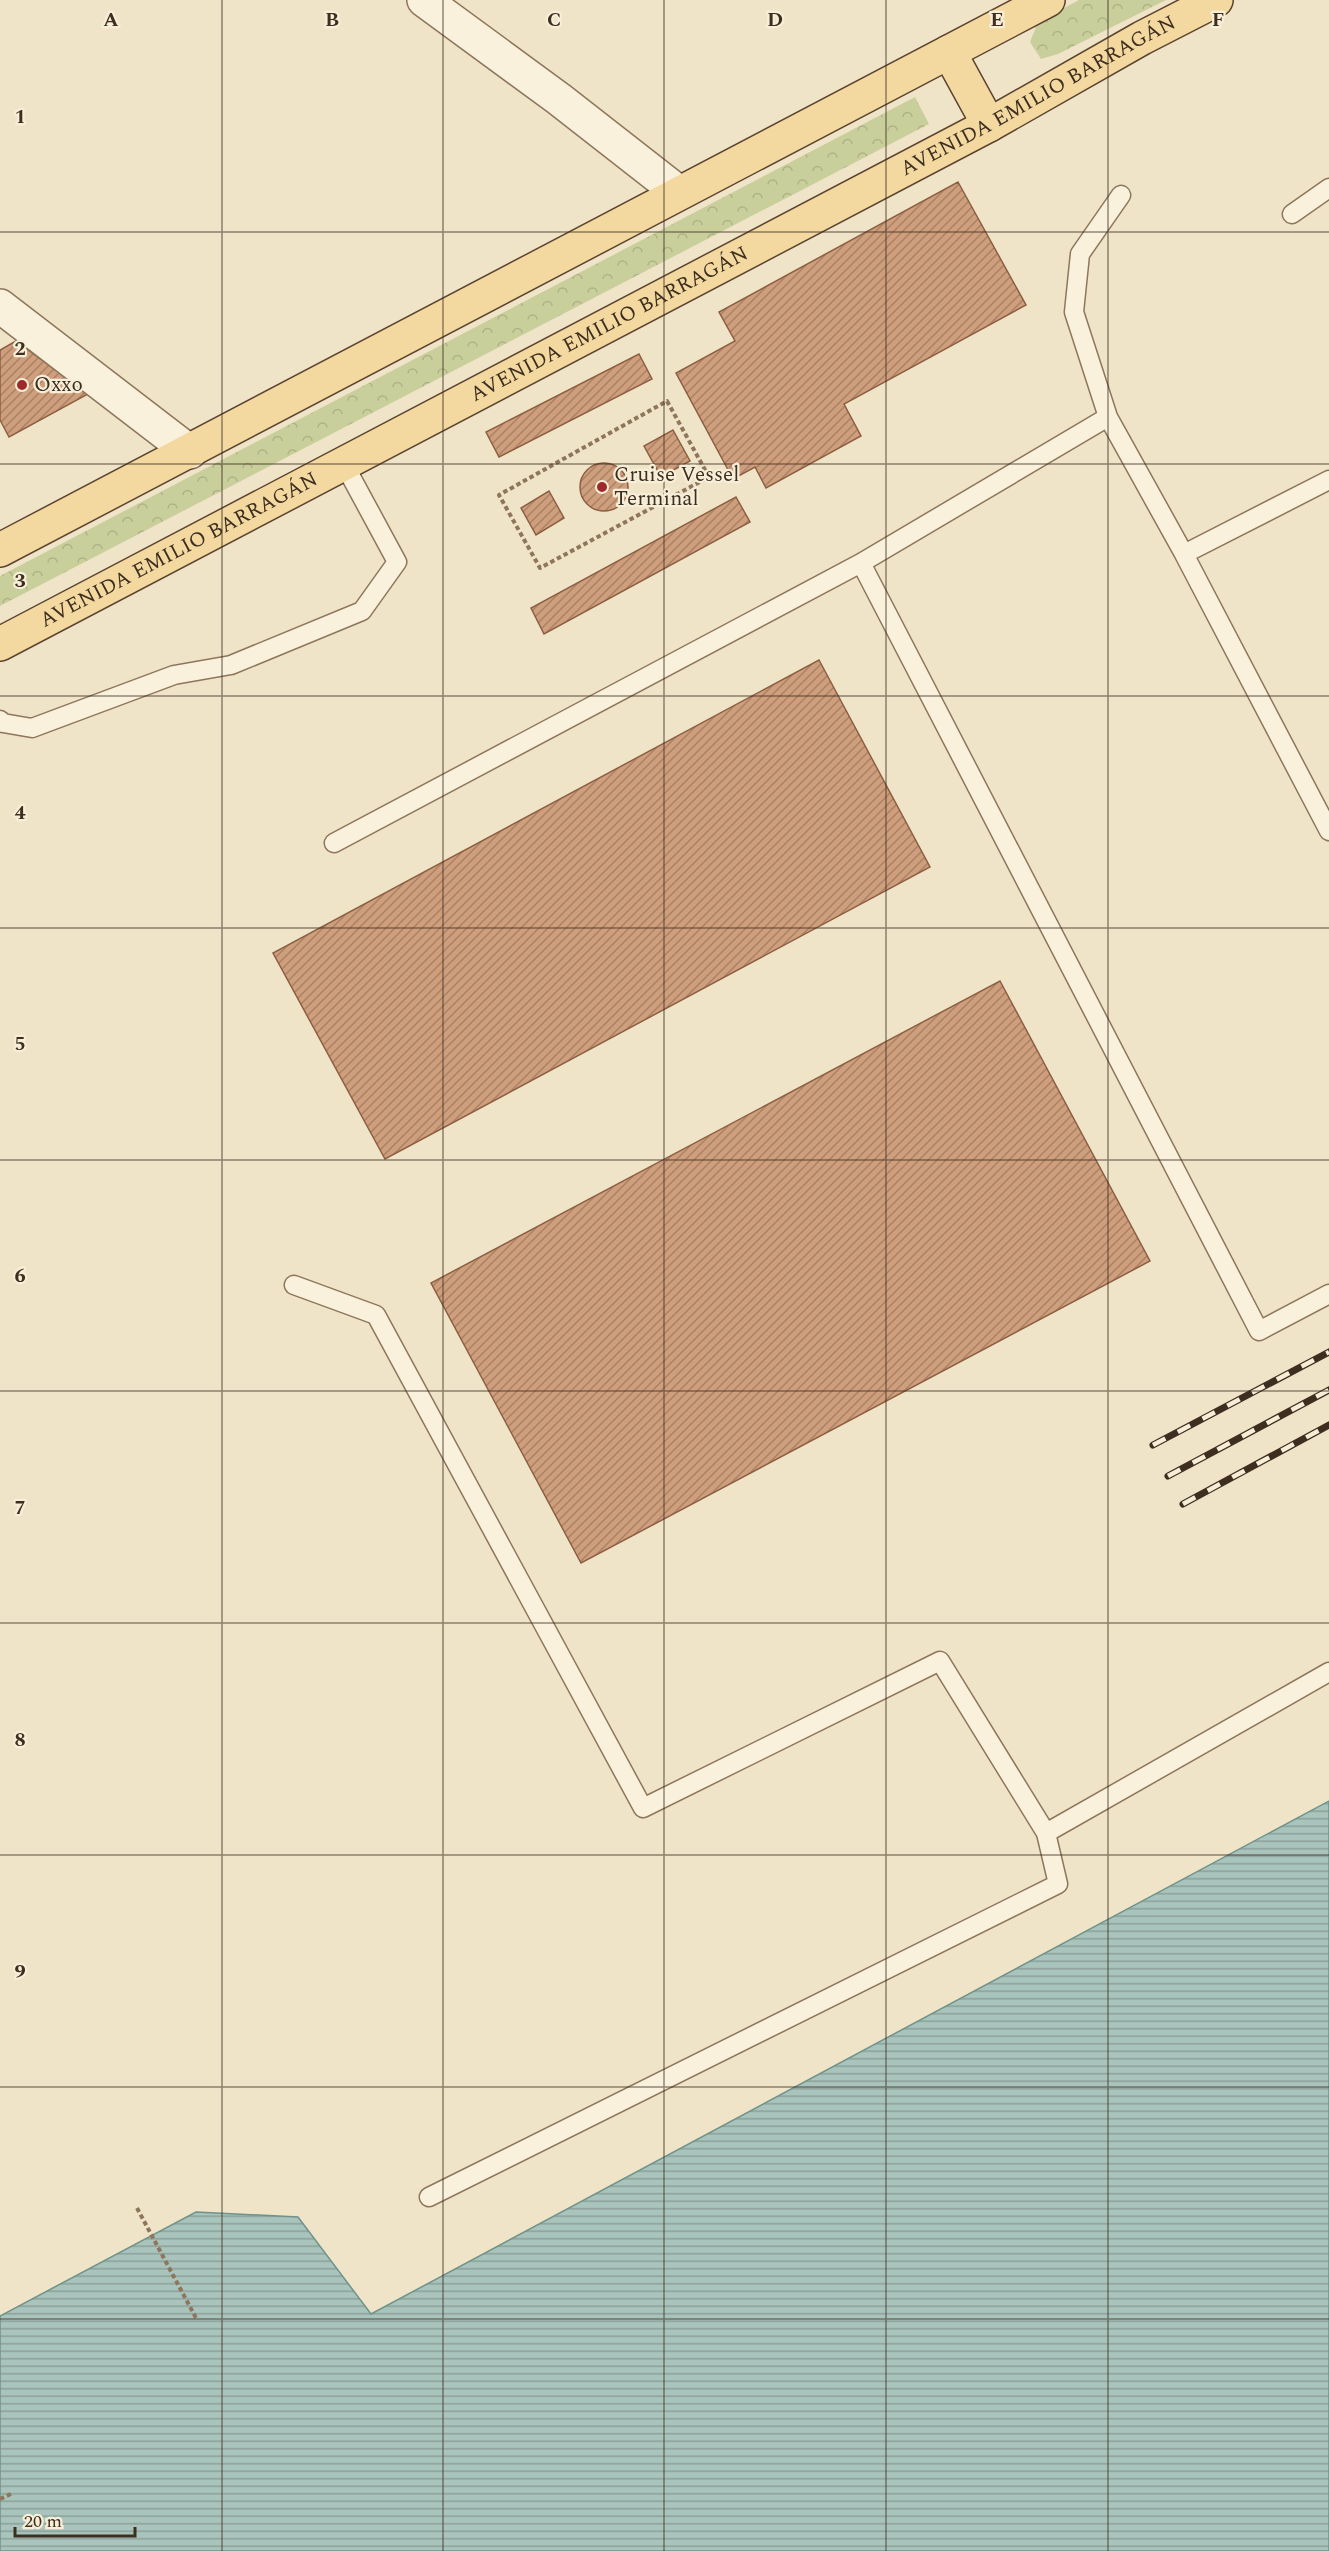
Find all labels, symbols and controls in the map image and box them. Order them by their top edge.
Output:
text: A [103,5,119,35]
text: B [325,5,339,35]
text: C [547,5,561,35]
text: D [767,5,783,35]
text: F [1212,5,1224,35]
street label: AVENIDA EMILIO BARRAGÁN [896,10,1180,182]
text: 1 [14,102,26,132]
street label: AVENIDA EMILIO BARRAGÁN [464,238,754,411]
text: 2 [14,334,26,364]
place label: Oxxo [34,369,83,401]
marker: Oxxo [15,378,29,392]
place label: Cruise Vessel Terminal [614,459,739,515]
street label: AVENIDA EMILIO BARRAGÁN [34,464,324,636]
marker: Cruise Vessel Terminal [595,480,609,494]
text: 3 [14,566,26,596]
text: 4 [14,798,26,828]
text: 5 [14,1029,26,1059]
text: 6 [14,1261,26,1291]
text: 7 [14,1493,26,1523]
text: 8 [14,1725,26,1755]
text: 9 [14,1957,26,1987]
scale bar [15,2500,135,2538]
text: 20 m [24,2508,62,2535]

